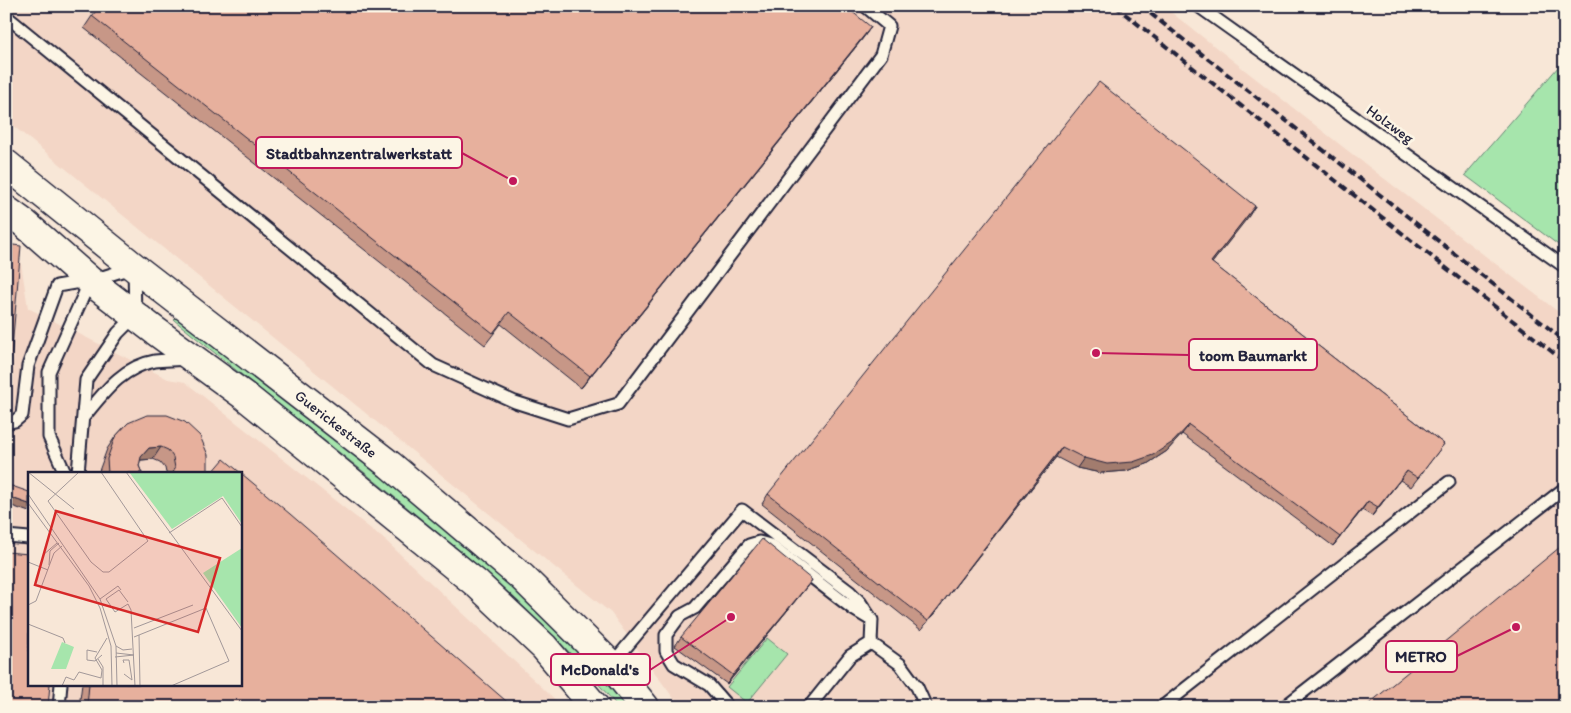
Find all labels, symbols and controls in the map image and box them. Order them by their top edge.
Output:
street label: Holzweg [1363,101,1417,147]
callout: Stadtbahnzentralwerkstatt [256,137,462,168]
text: Stadtbahnzentralwerkstatt [266,144,453,163]
callout: toom Baumarkt [1189,339,1317,370]
text: toom Baumarkt [1199,346,1307,365]
street label: Guerickestraße [291,386,381,462]
inset map [28,472,241,686]
callout: METRO [1386,641,1457,672]
text: METRO [1395,647,1447,666]
callout: McDonald's [551,654,650,685]
text: McDonald's [561,660,639,679]

